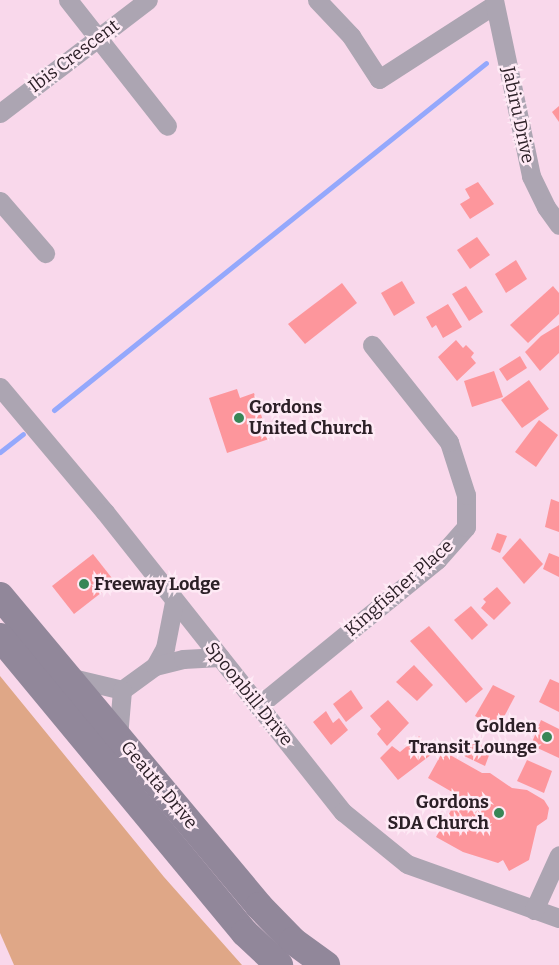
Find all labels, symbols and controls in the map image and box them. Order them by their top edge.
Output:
street label: Ibis Crescent [24,15,124,97]
street label: Jabiru Drive [497,65,539,165]
place label: Gordons United Church [249,397,373,439]
marker: Gordons United Church [233,412,245,424]
street label: Kingfisher Place [341,535,457,641]
place label: Freeway Lodge [94,573,220,595]
marker: Freeway Lodge [78,578,90,590]
street label: Spoonbill Drive [201,638,297,750]
place label: Golden Transit Lounge [408,716,537,759]
marker: Golden Transit Lounge [541,731,553,743]
street label: Geauta Drive [116,737,202,833]
place label: Gordons SDA Church [387,792,489,834]
marker: Gordons SDA Church [493,807,505,819]

